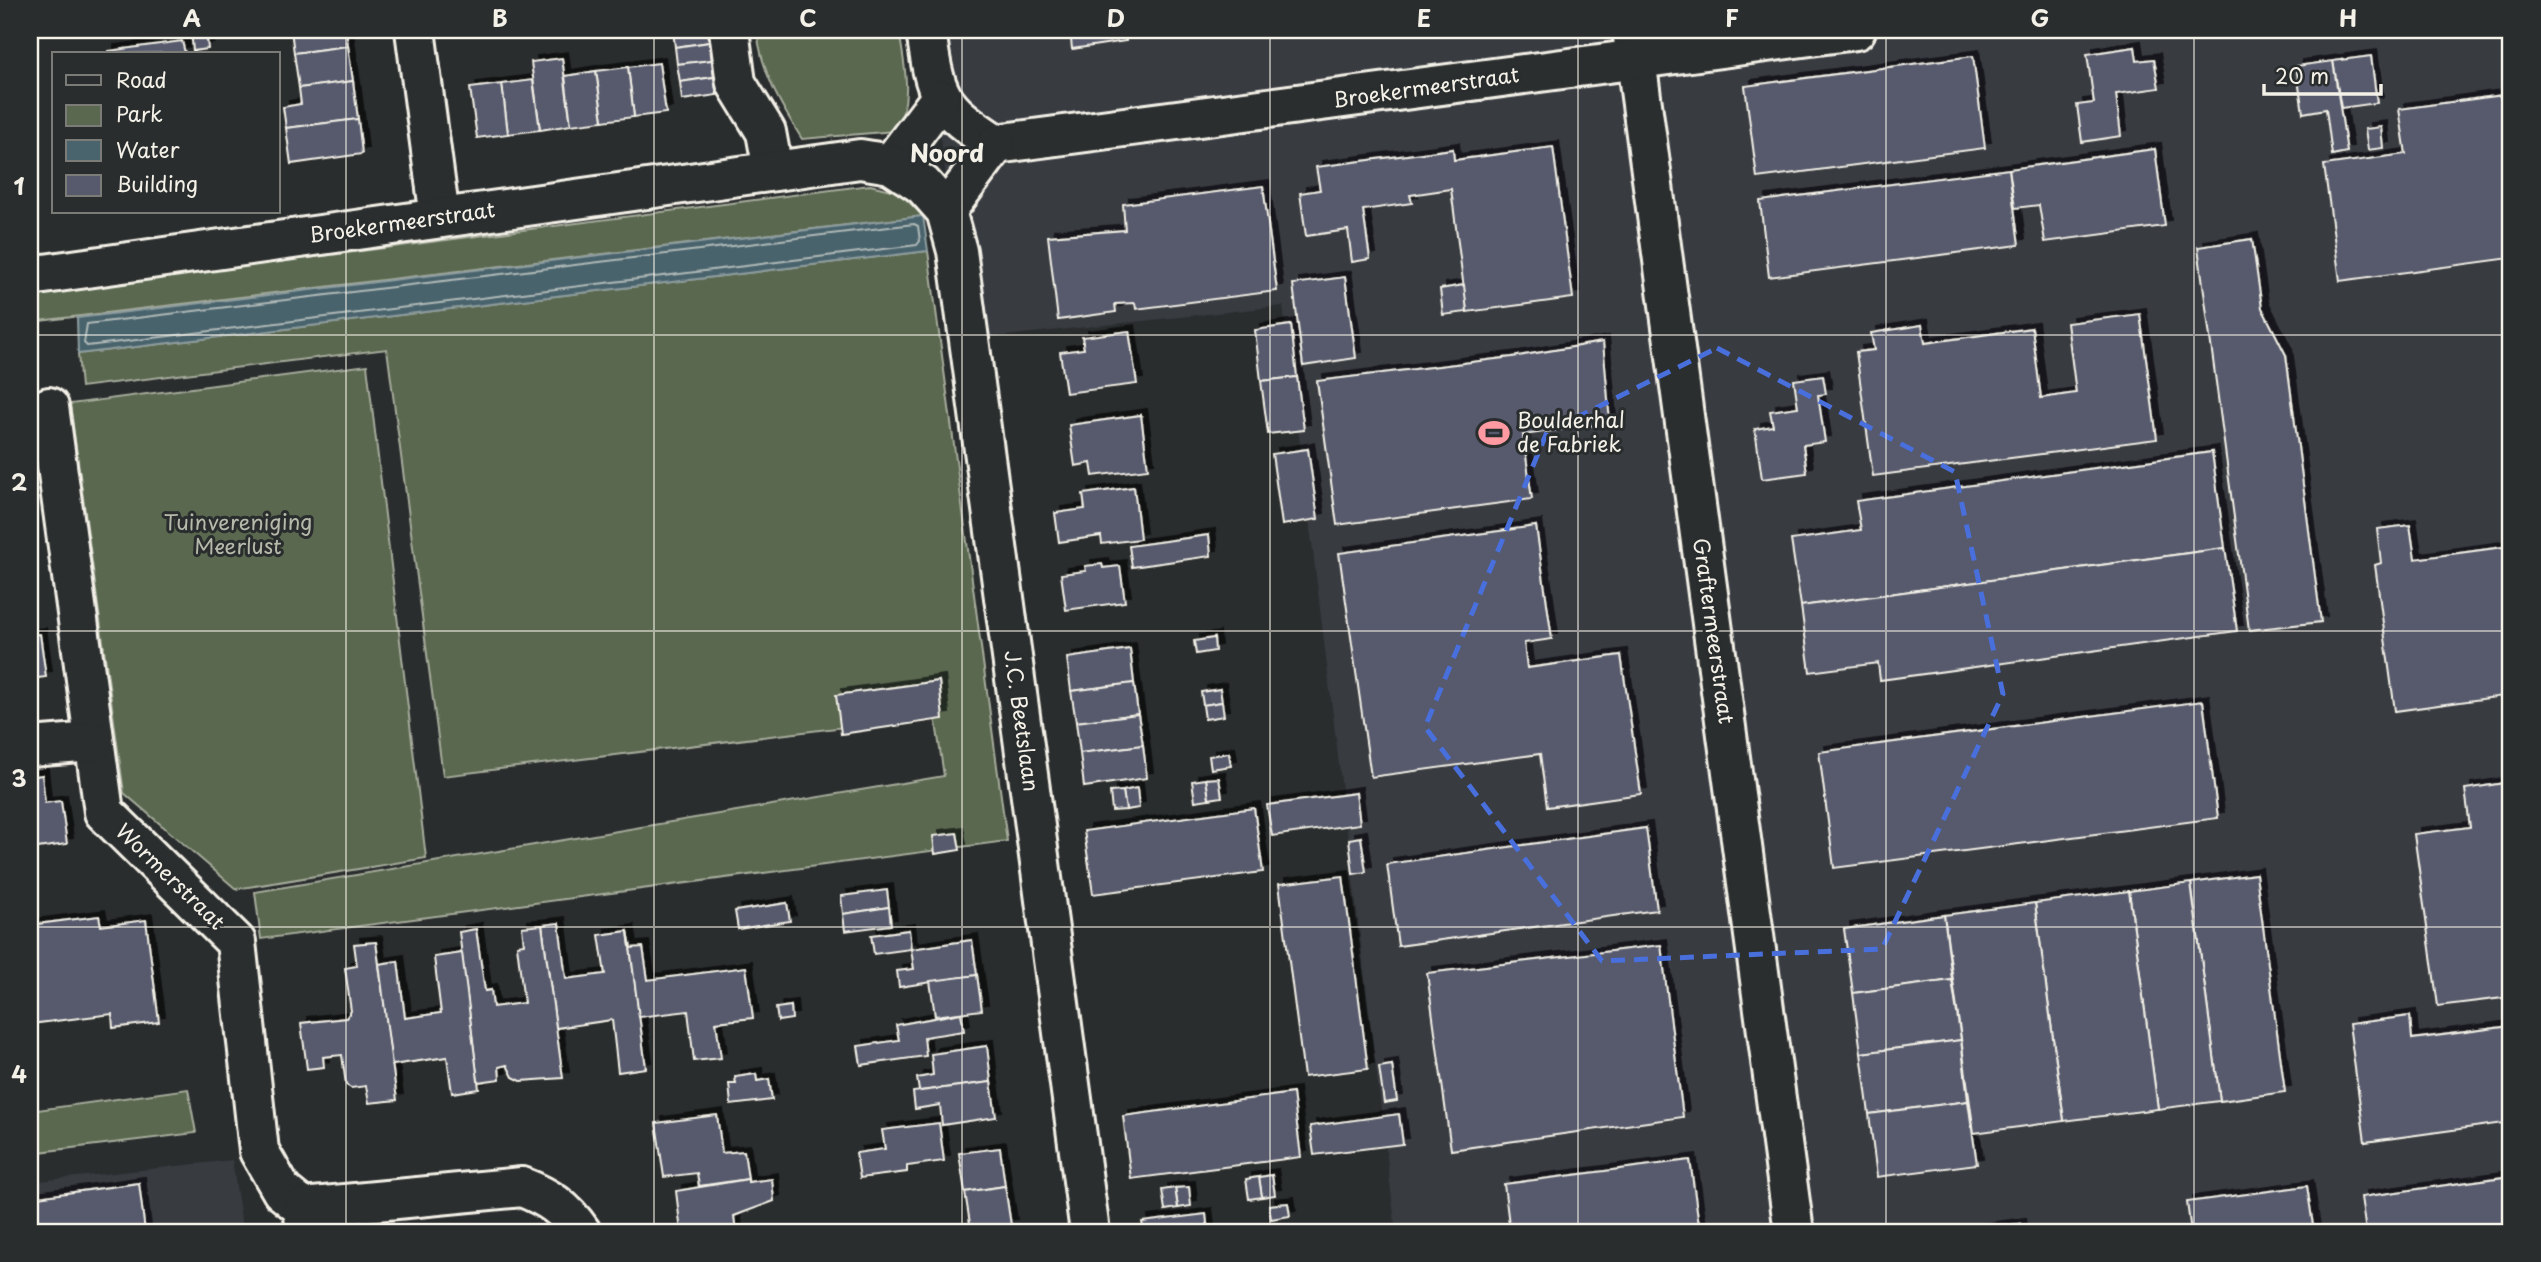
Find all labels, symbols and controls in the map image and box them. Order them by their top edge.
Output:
text: A [183,0,201,35]
text: B [492,0,508,35]
text: C [799,0,817,35]
text: D [1107,0,1125,35]
text: E [1417,0,1431,35]
text: F [1725,0,1739,35]
text: G [2031,0,2049,35]
text: H [2339,0,2357,35]
legend [52,52,280,214]
scale bar [2264,52,2382,96]
street label: Broekermeerstraat [1331,57,1521,115]
text: 20 m [2275,59,2329,91]
text: Road [116,63,167,95]
text: Park [116,97,163,129]
text: Water [116,133,180,165]
district label: Noord [910,134,984,170]
text: Building [116,167,198,199]
text: 1 [14,168,25,203]
street label: Broekermeerstraat [307,192,497,250]
place label: Boulderhal de Fabriek [1517,403,1625,459]
sports icon: Boulderhal de Fabriek [1477,416,1511,450]
text: 2 [11,464,27,499]
park label: Tuinvereniging Meerlust [164,505,312,561]
street label: Graftermeerstraat [1686,536,1744,726]
street label: J.C. Beetslaan [997,648,1049,794]
text: 3 [11,760,27,795]
street label: Wormerstraat [109,815,233,936]
text: 4 [11,1056,27,1091]

